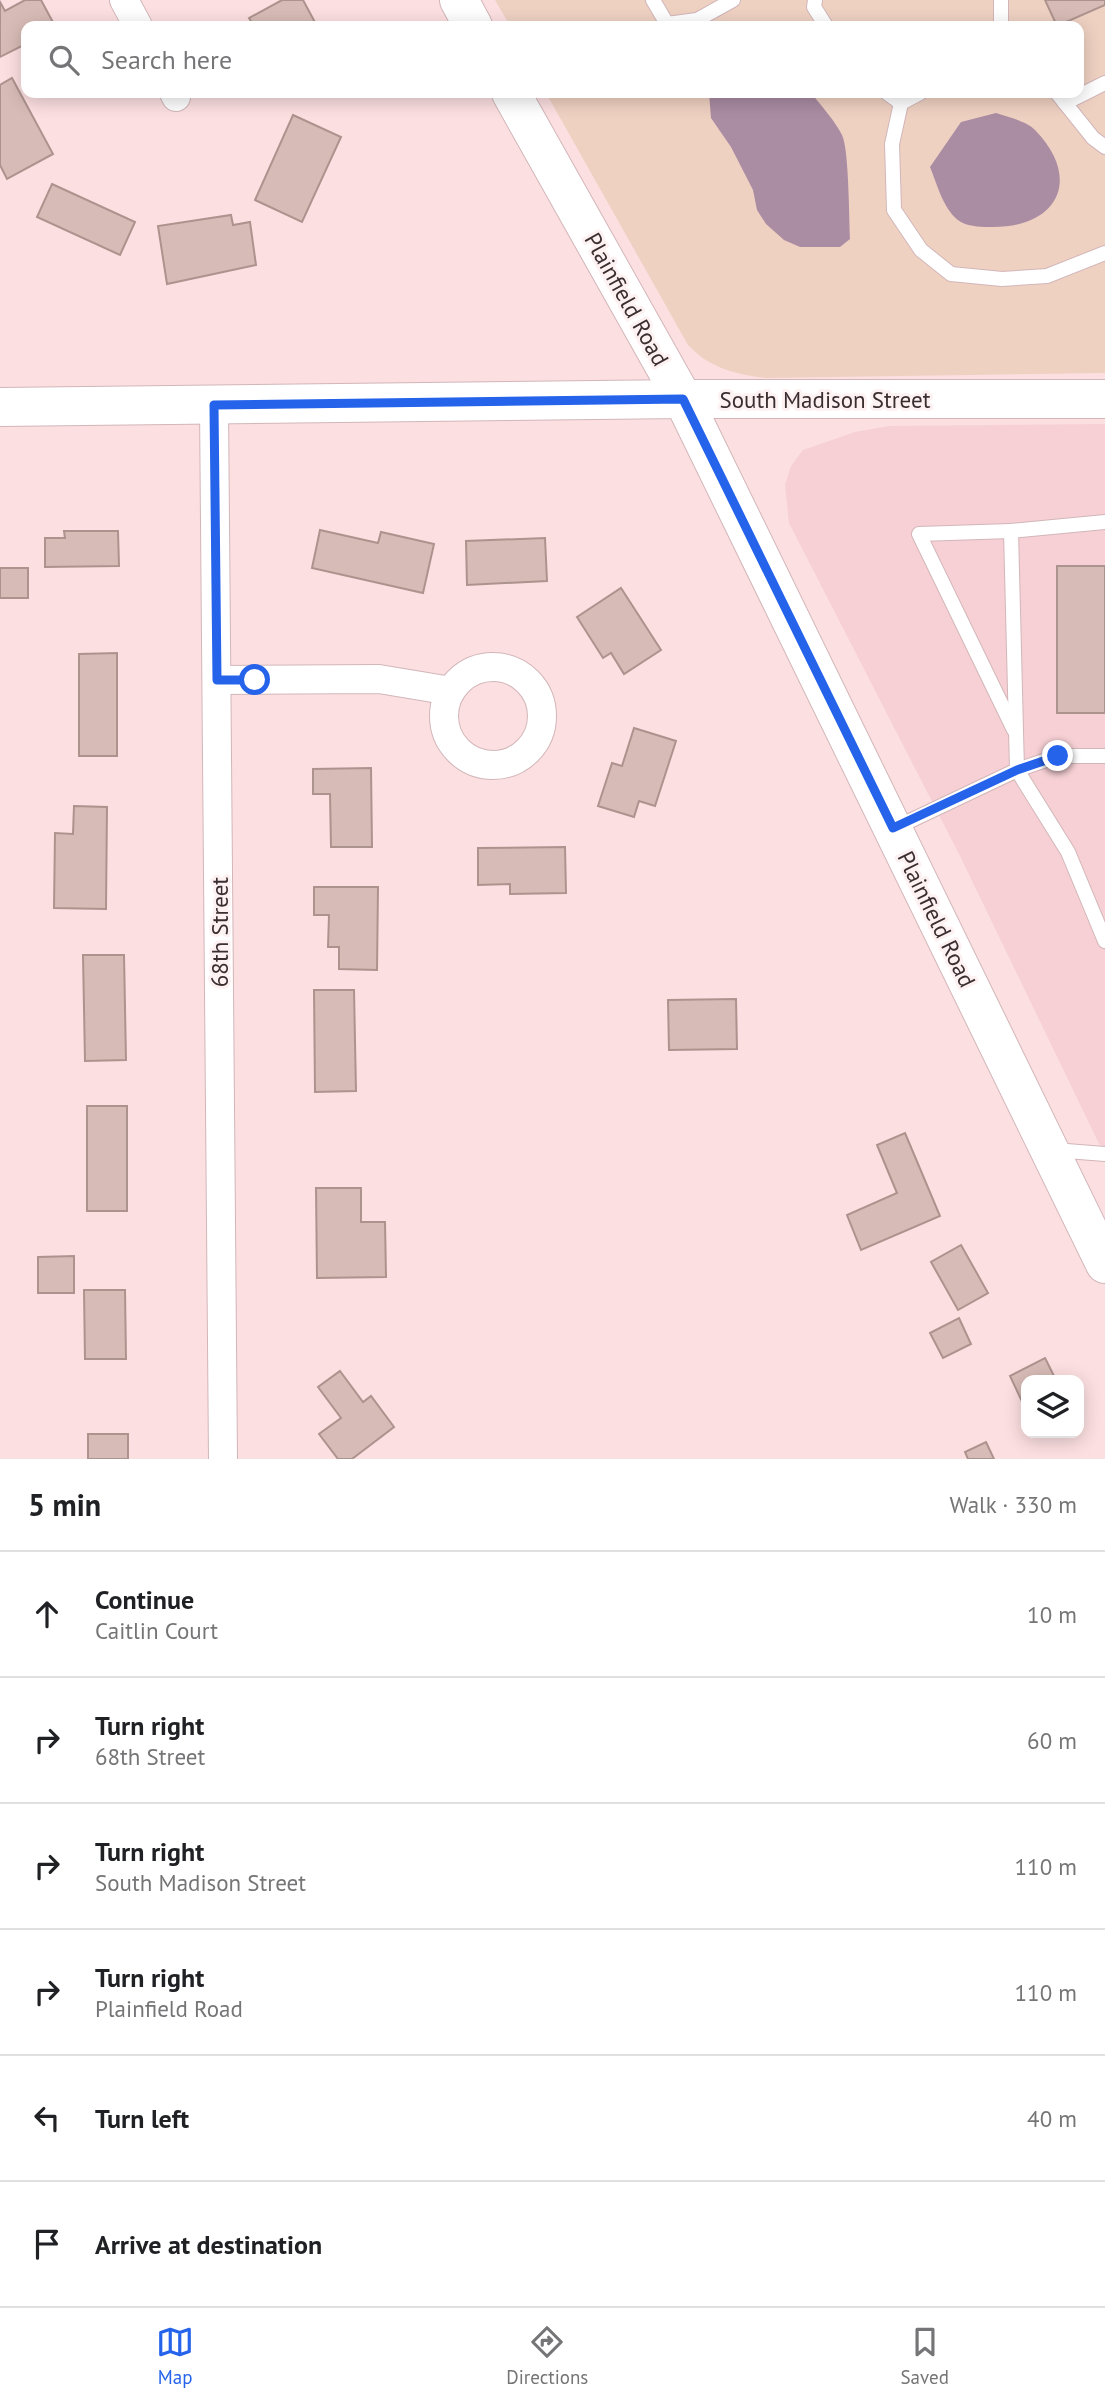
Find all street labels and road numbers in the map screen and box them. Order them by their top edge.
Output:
street label: Plainfield Road [578,227,676,371]
street label: South Madison Street [719,385,931,414]
street label: Plainfield Road [892,846,982,992]
street label: 68th Street [205,877,234,987]

